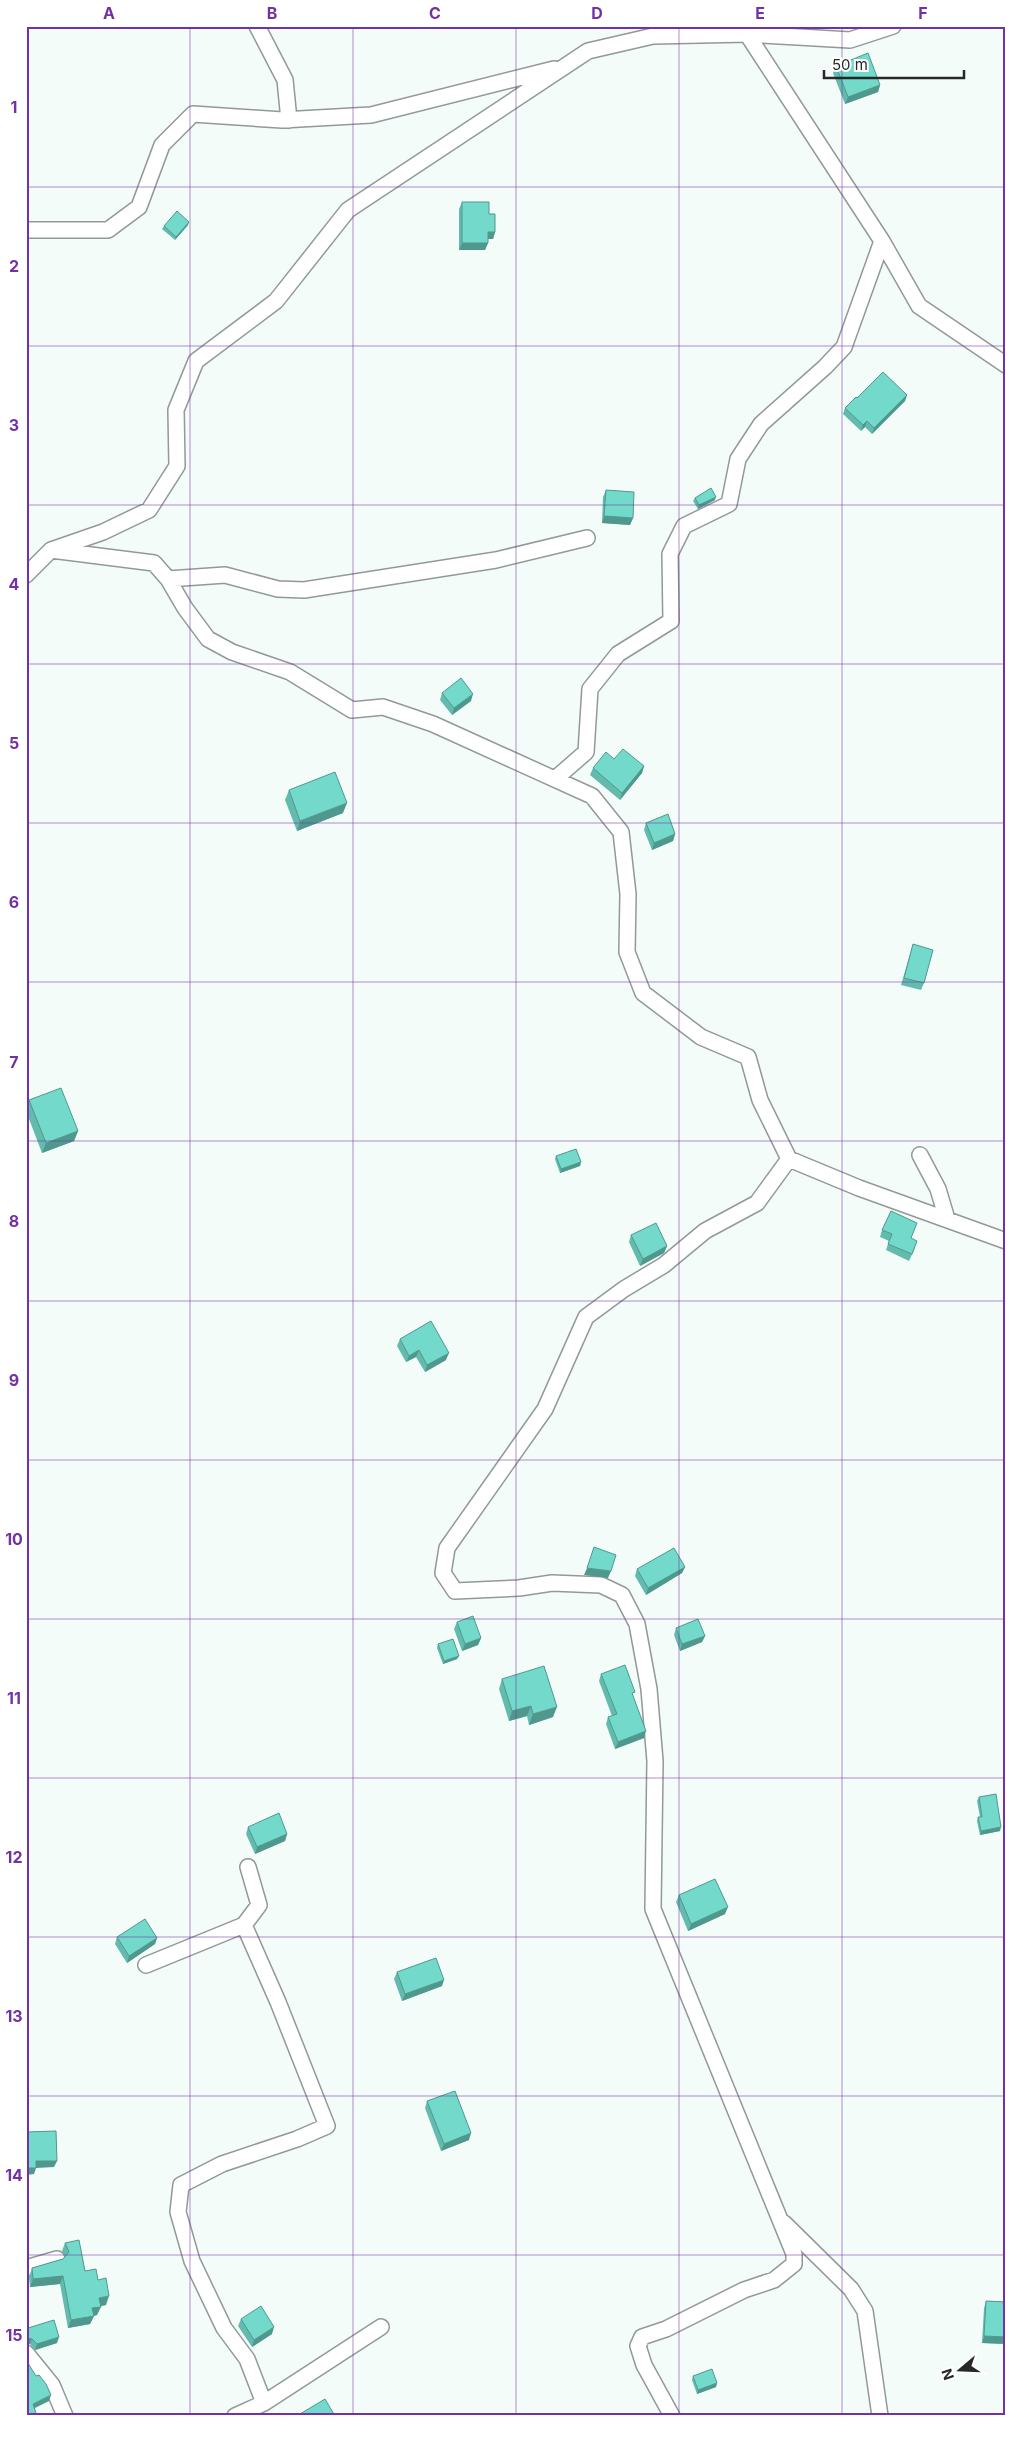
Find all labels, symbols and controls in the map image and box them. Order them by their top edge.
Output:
text: A [103,3,115,23]
text: B [267,3,277,23]
text: C [429,3,441,23]
text: D [591,3,603,23]
text: E [755,3,765,23]
text: F [918,3,928,23]
scale bar [824,48,964,80]
text: 50 m [832,55,868,74]
text: 1 [11,97,17,117]
text: 2 [9,256,19,276]
text: 3 [9,415,19,435]
text: 4 [9,574,20,594]
text: 5 [9,733,19,753]
text: 6 [9,892,19,912]
text: 7 [9,1052,19,1072]
text: 8 [9,1211,19,1231]
text: 9 [9,1370,19,1390]
text: 10 [5,1529,23,1549]
text: 11 [7,1688,21,1708]
text: 12 [6,1847,22,1867]
text: 13 [5,2006,23,2026]
text: 14 [5,2165,23,2185]
text: 15 [5,2325,23,2345]
north arrow [934,2344,984,2394]
text: N [937,2367,957,2382]

